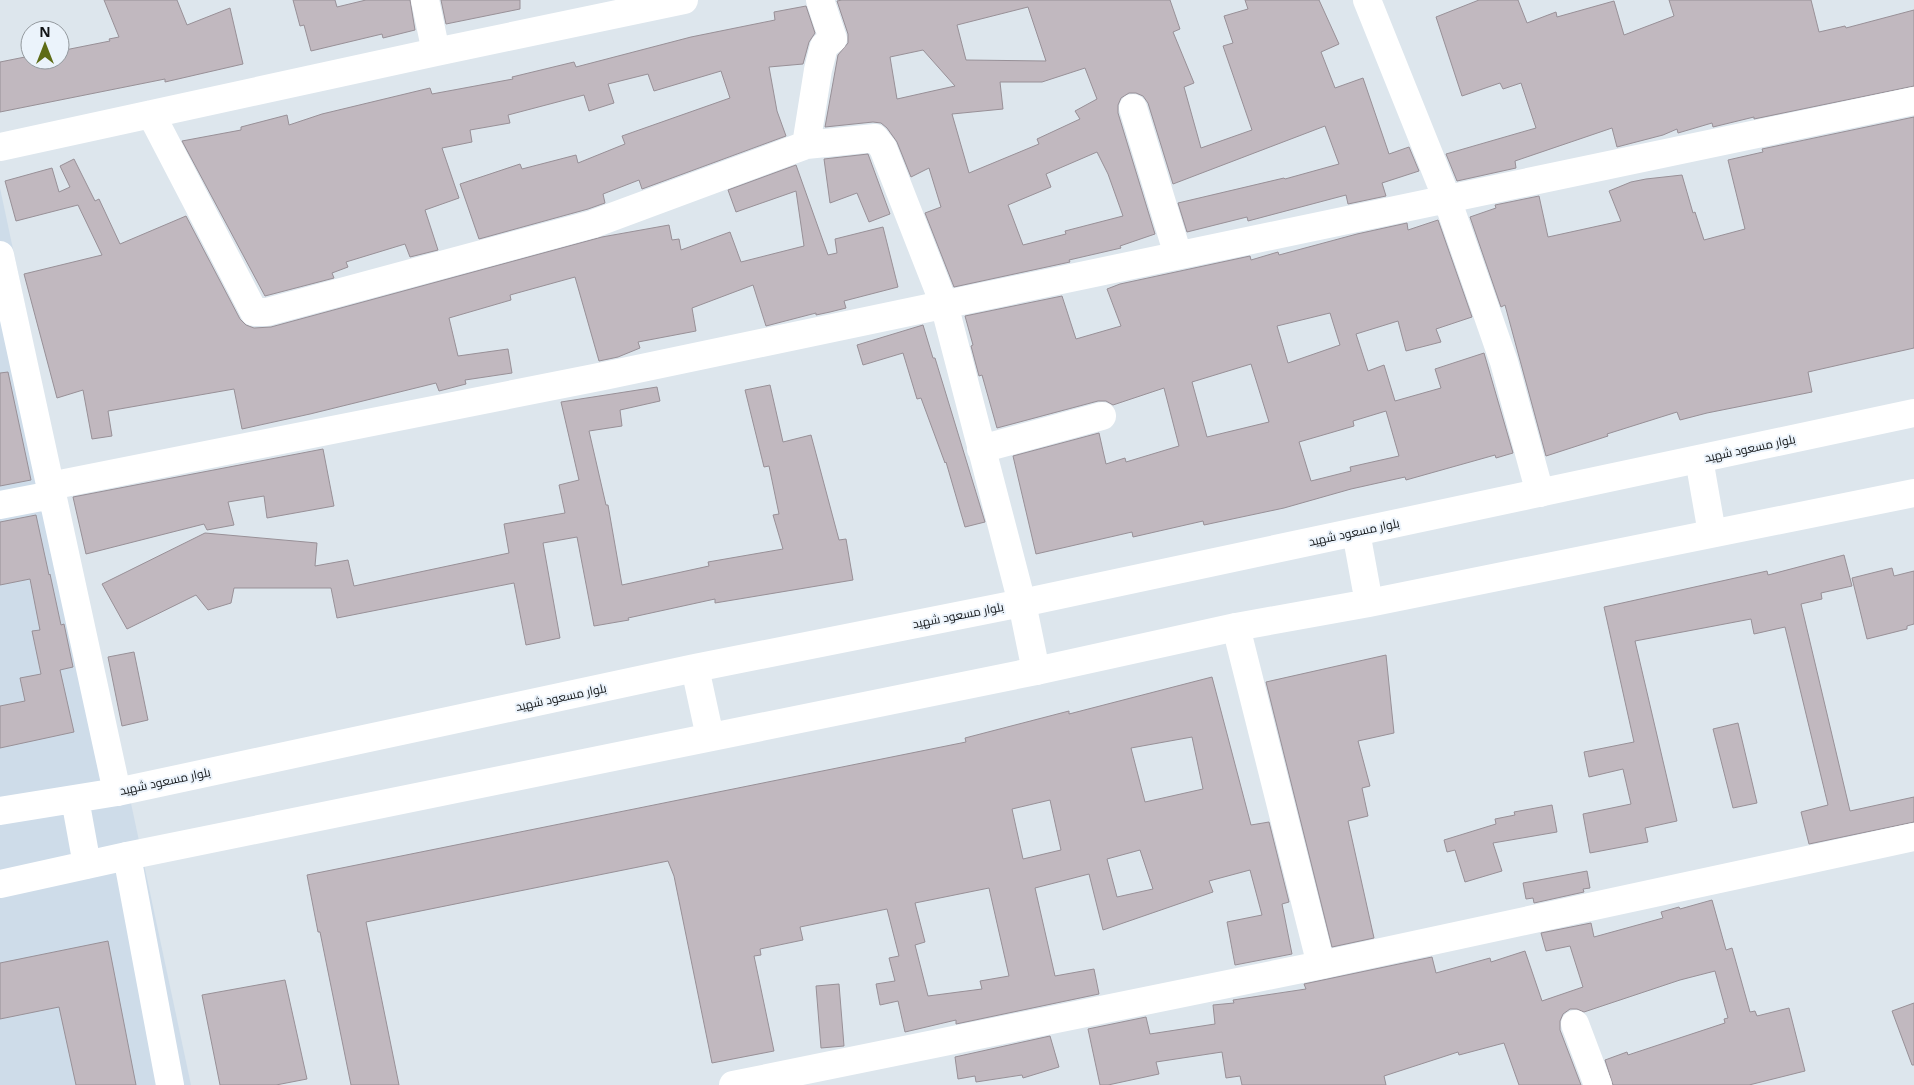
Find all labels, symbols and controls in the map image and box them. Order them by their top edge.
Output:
north arrow [20,20,70,70]
text: N [39,22,51,41]
street label: بلوار مسعود شهید [1703,430,1797,466]
street label: بلوار مسعود شهید [1307,514,1401,550]
street label: بلوار مسعود شهید [911,598,1005,632]
street label: بلوار مسعود شهید [514,679,608,715]
street label: بلوار مسعود شهید [118,763,212,799]

